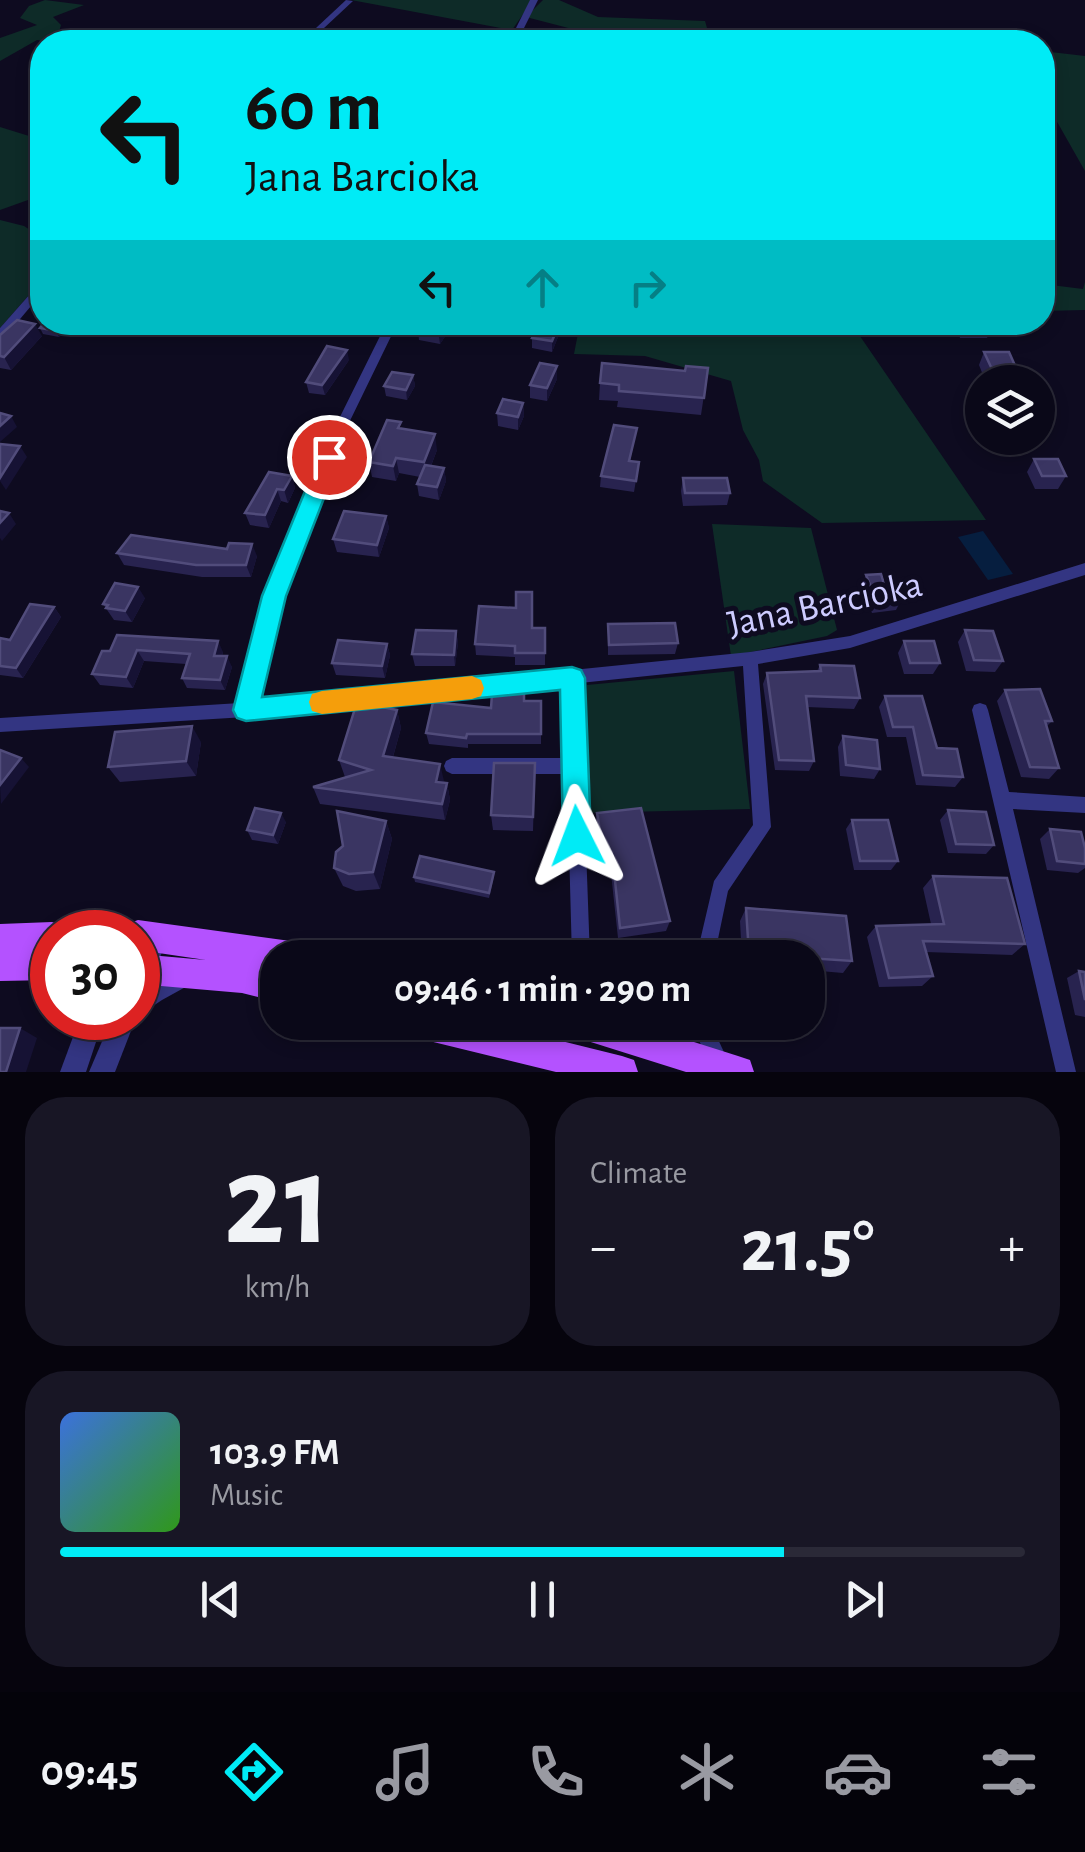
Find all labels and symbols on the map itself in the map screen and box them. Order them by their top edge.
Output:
pin [287,415,372,500]
street label: Jana Barcioka [724,566,926,644]
position arrow [525,784,629,888]
speed limit sign: 30 [30,910,160,1040]

